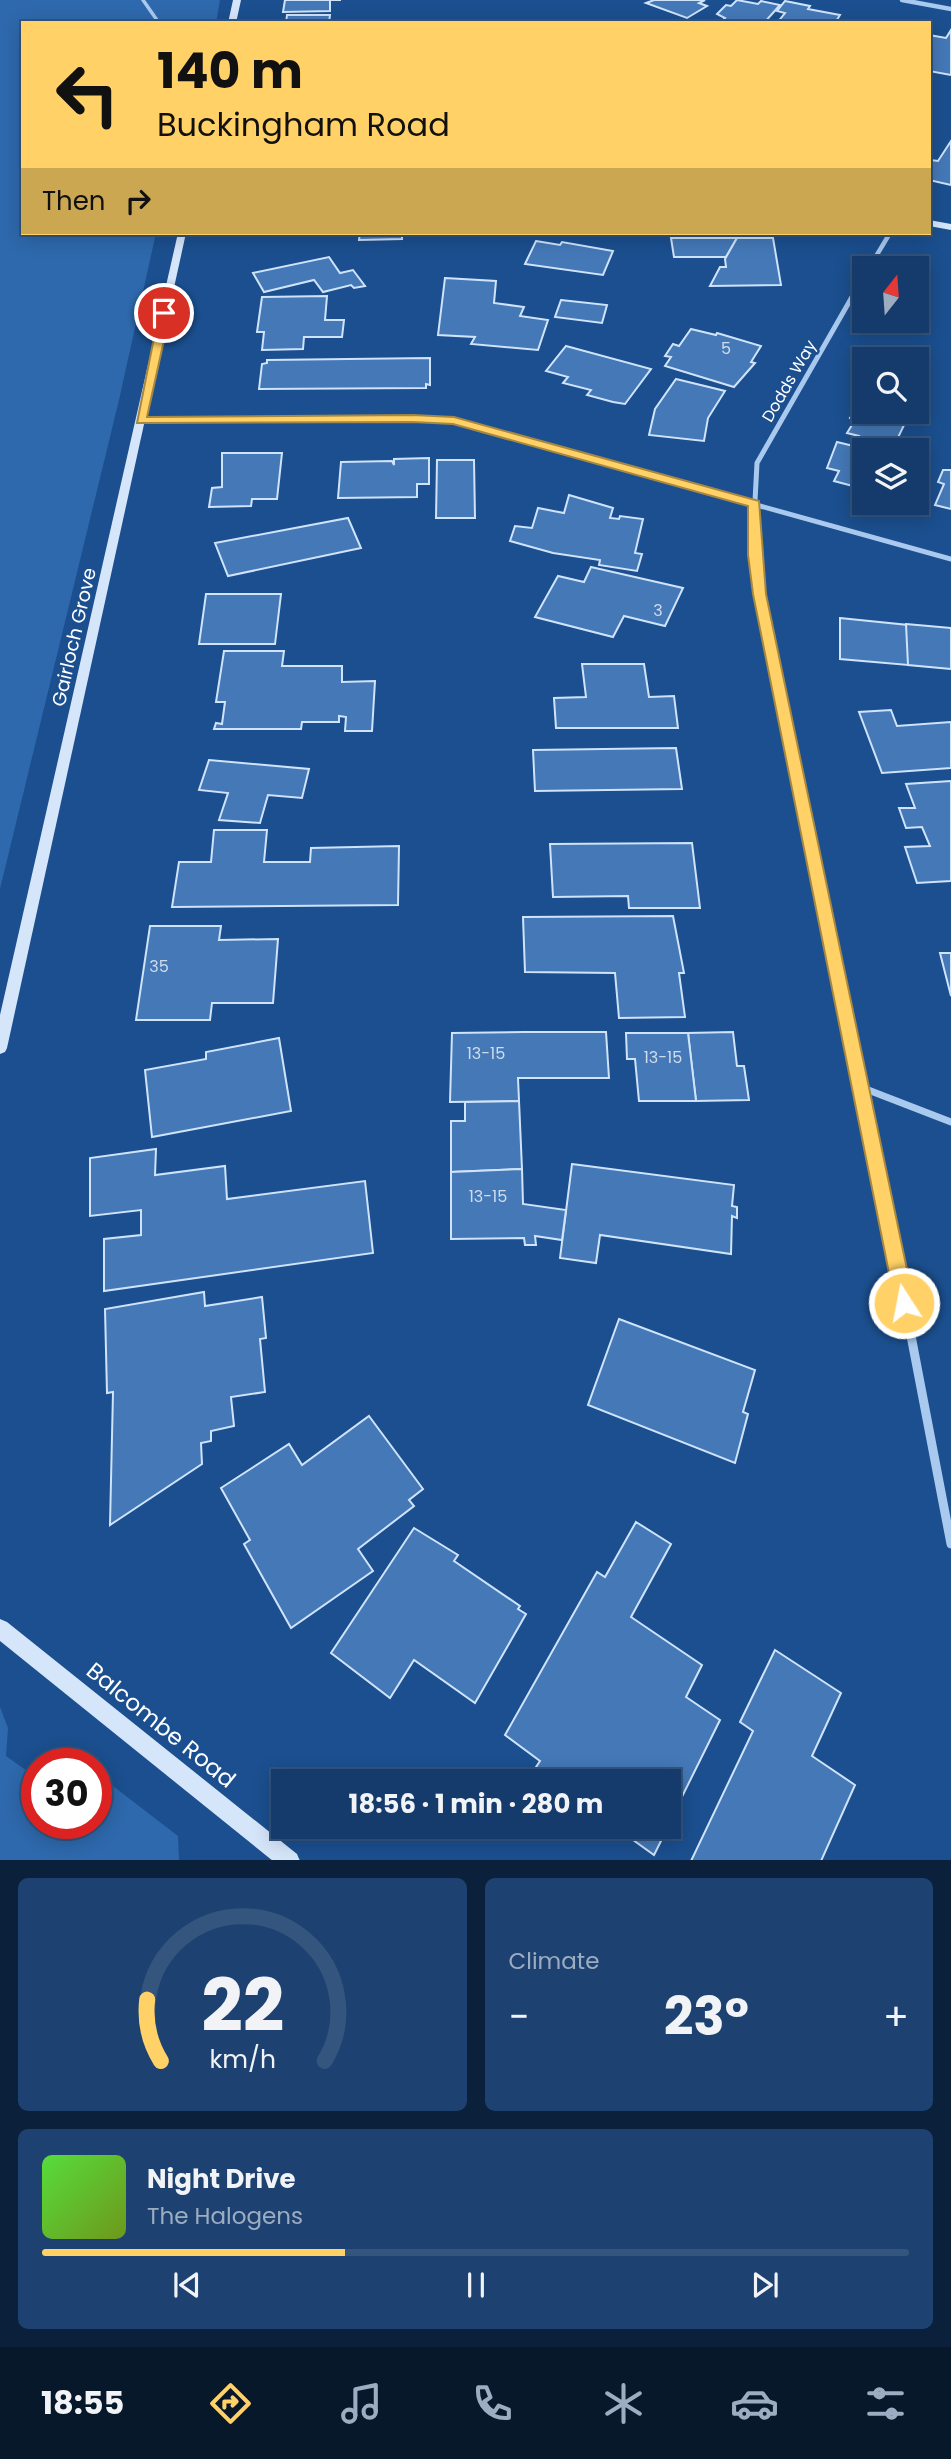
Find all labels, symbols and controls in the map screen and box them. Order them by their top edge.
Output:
text: 140 m [157,37,303,105]
icon: left [42,49,133,140]
text: Buckingham Road [157,102,450,147]
icon: right [119,182,157,220]
text: Then [42,183,105,219]
north arrow [852,256,929,332]
map controls [852,256,929,515]
pin [134,283,194,343]
icon: arrive [145,294,183,332]
street label: Dodds Way [756,336,822,426]
house number: 5 [721,337,731,360]
button: search [852,347,929,424]
button: layers [852,438,929,515]
street label: Gairloch Grove [45,565,103,709]
house number: 3 [653,599,663,622]
house number: 35 [149,955,169,978]
house number: 13-15 [467,1042,505,1065]
house number: 13-15 [644,1046,682,1069]
house number: 13-15 [469,1185,507,1208]
position arrow [867,1266,941,1340]
street label: Balcombe Road [80,1655,242,1795]
speed limit sign: 30 [21,1748,112,1839]
text: 18:56 · 1 min · 280 m [349,1786,603,1822]
text: Climate [509,1945,599,1977]
text: 22 [201,1955,284,2056]
text: 23° [664,1980,749,2053]
text: − [509,1990,529,2043]
text: + [883,1990,909,2043]
text: km/h [209,2041,276,2076]
text: Night Drive [147,2161,295,2197]
text: The Halogens [147,2200,303,2232]
icon: previous [168,2266,206,2304]
icon: pause [457,2266,495,2304]
icon: next [746,2266,784,2304]
icon: directions [206,2379,255,2428]
icon: music [337,2379,386,2428]
icon: phone [468,2379,517,2428]
icon: climate [599,2379,648,2428]
icon: car [730,2379,779,2428]
icon: filters [861,2379,910,2428]
text: 18:55 [41,2380,124,2425]

